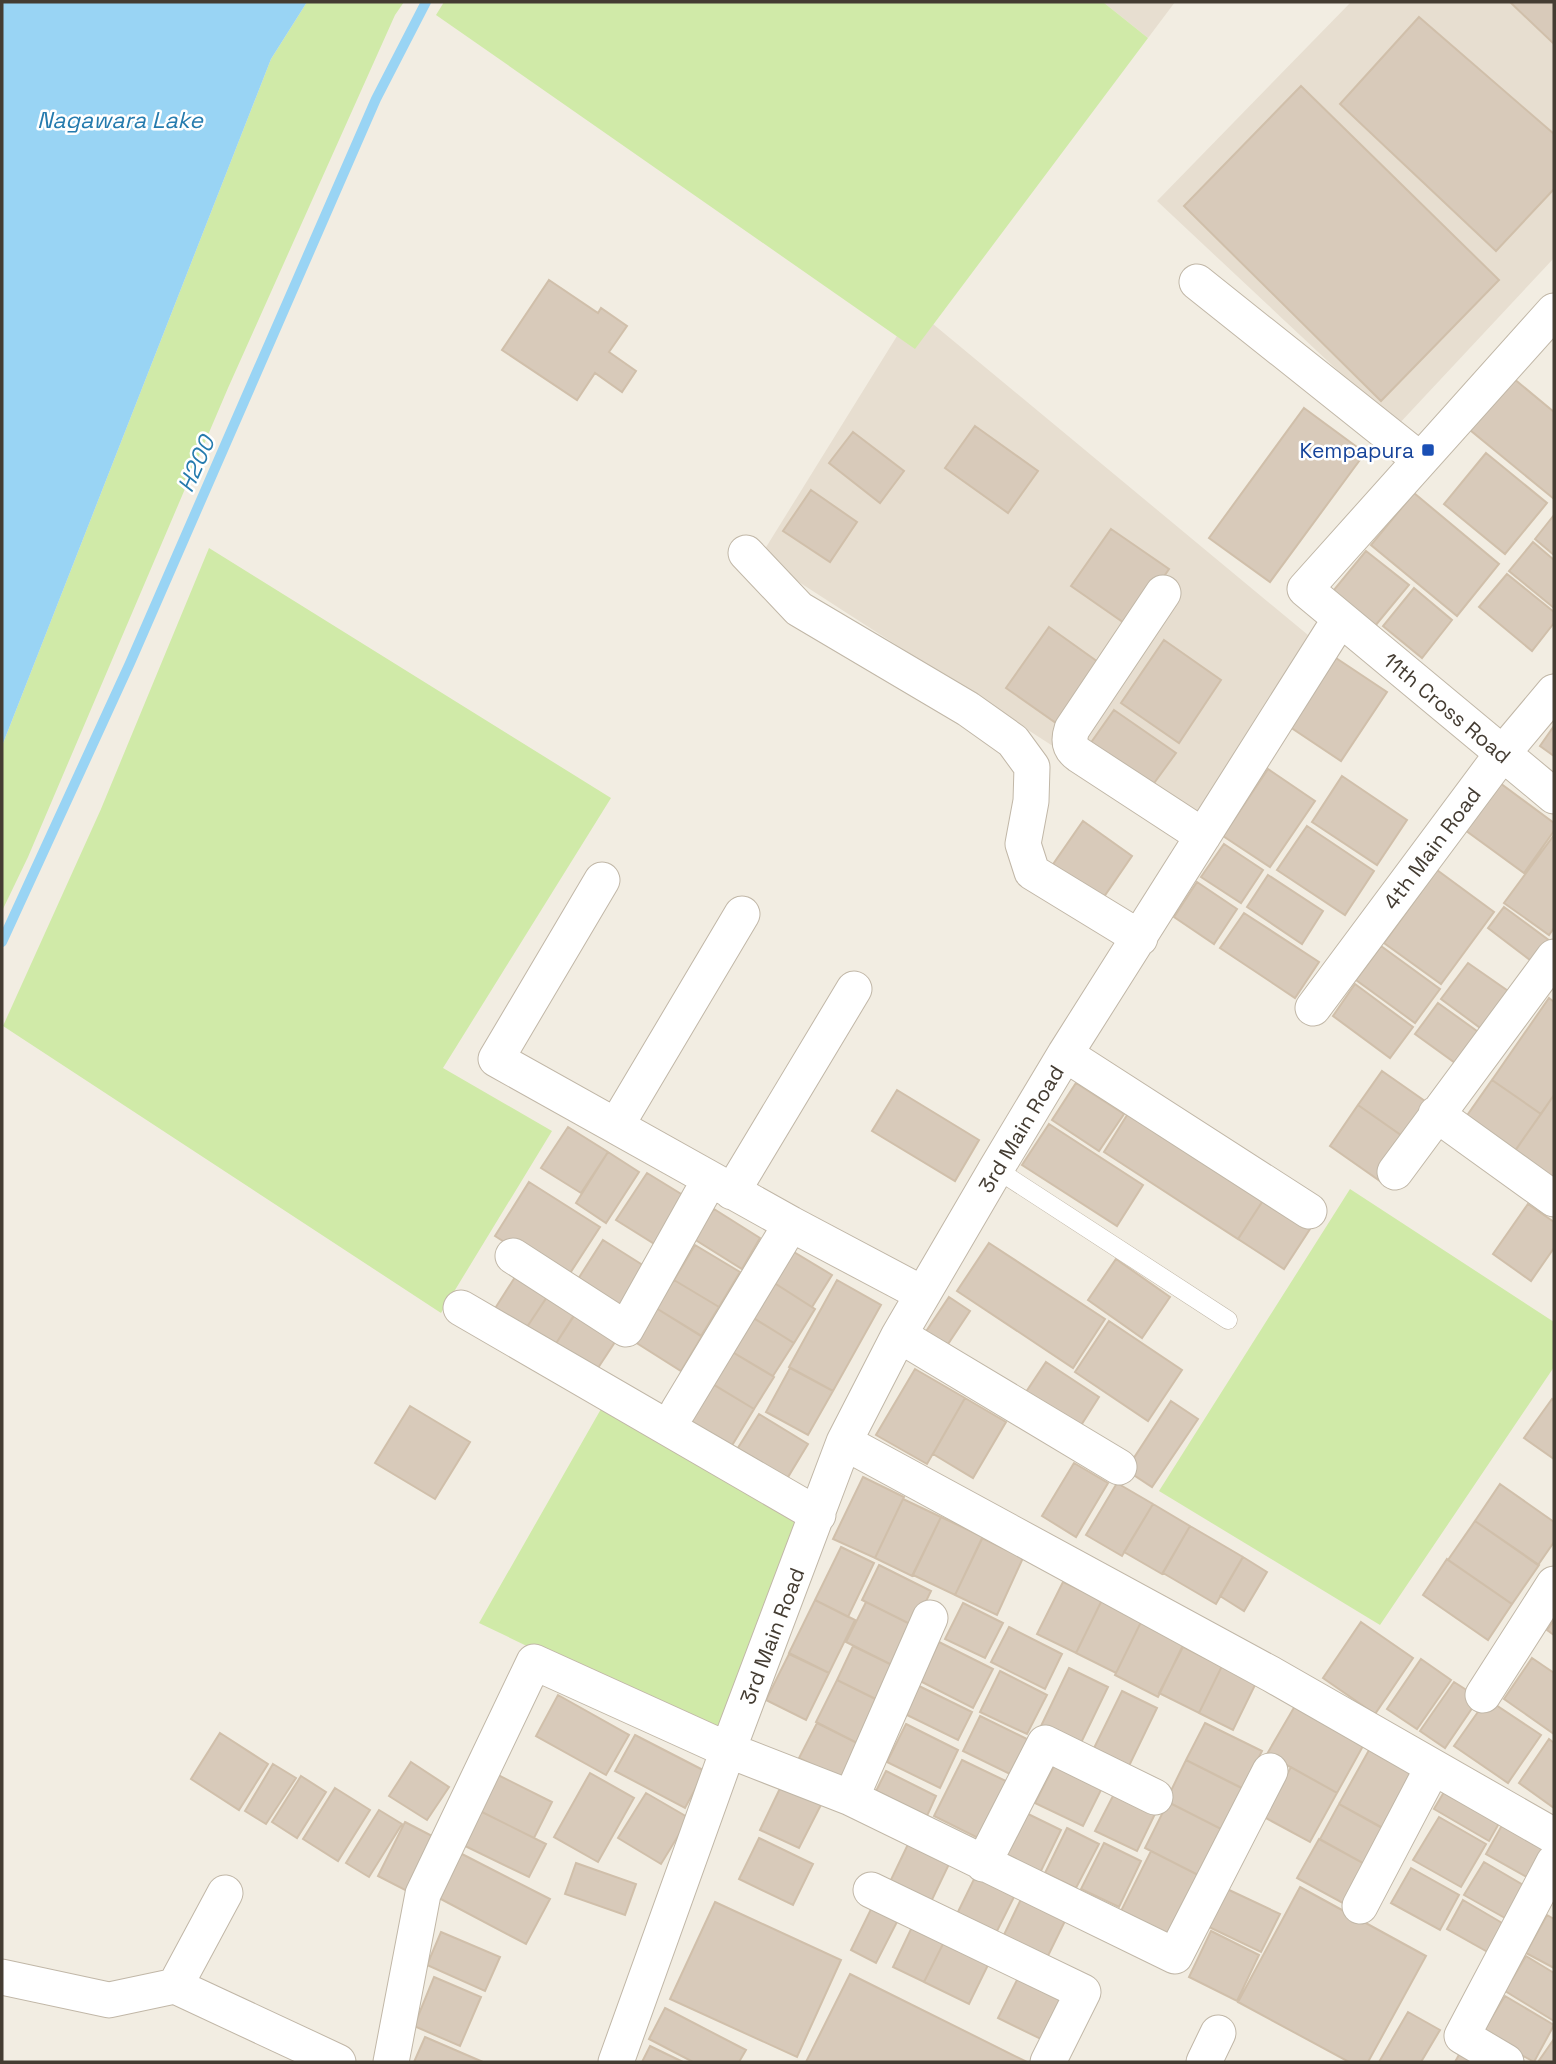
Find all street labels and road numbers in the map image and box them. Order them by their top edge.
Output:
street label: 11th Cross Road [1378,647,1516,769]
street label: 4th Main Road [1377,781,1487,915]
street label: 3rd Main Road [972,1060,1070,1198]
street label: 3rd Main Road [734,1564,810,1708]

